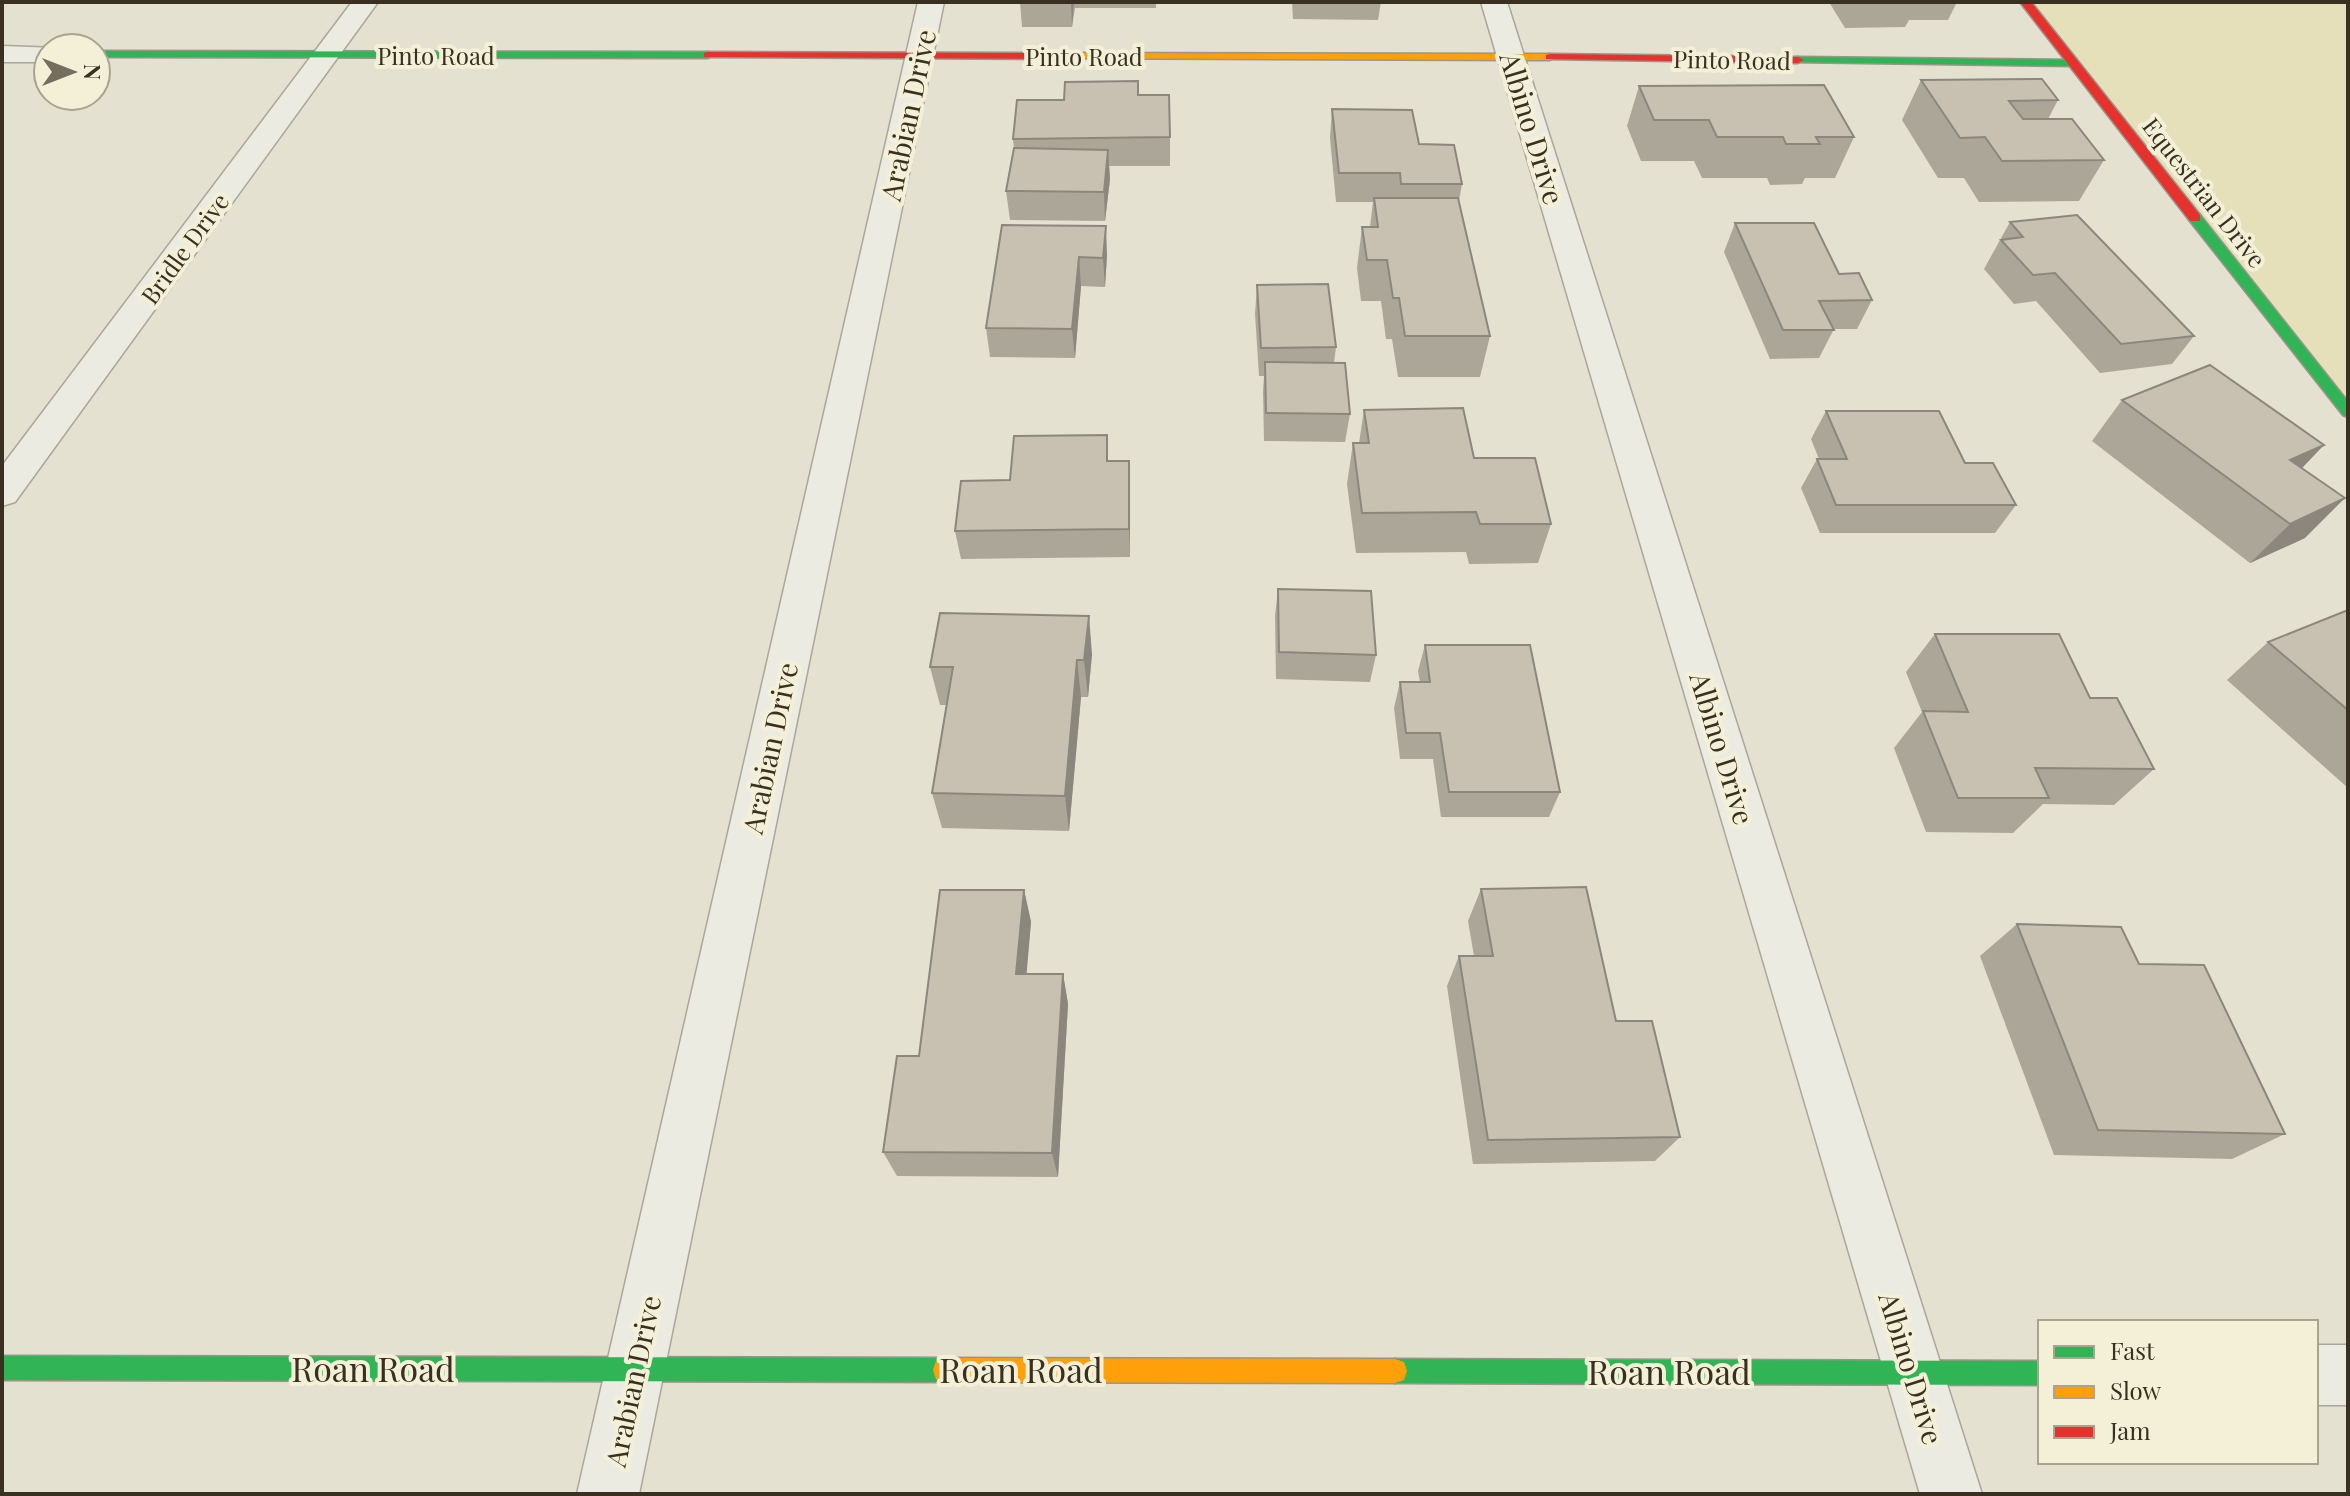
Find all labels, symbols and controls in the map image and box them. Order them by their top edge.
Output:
street label: Arabian Drive [871,26,943,205]
north arrow [32,32,112,112]
street label: Pinto Road [377,39,495,71]
street label: Pinto Road [1025,40,1143,72]
street label: Pinto Road [1673,42,1791,76]
street label: Albino Drive [1492,46,1574,209]
text: N [78,64,108,80]
street label: Equestrian Drive [2136,110,2274,274]
street label: Bridle Drive [133,186,235,310]
street label: Arabian Drive [733,659,805,838]
street label: Albino Drive [1682,666,1764,829]
street label: Albino Drive [1871,1286,1953,1449]
street label: Arabian Drive [596,1292,668,1471]
legend [2038,1320,2318,1464]
text: Fast [2110,1334,2155,1366]
street label: Roan Road [291,1345,455,1391]
street label: Roan Road [939,1346,1103,1392]
street label: Roan Road [1587,1348,1751,1394]
text: Slow [2110,1374,2162,1406]
text: Jam [2109,1414,2151,1446]

